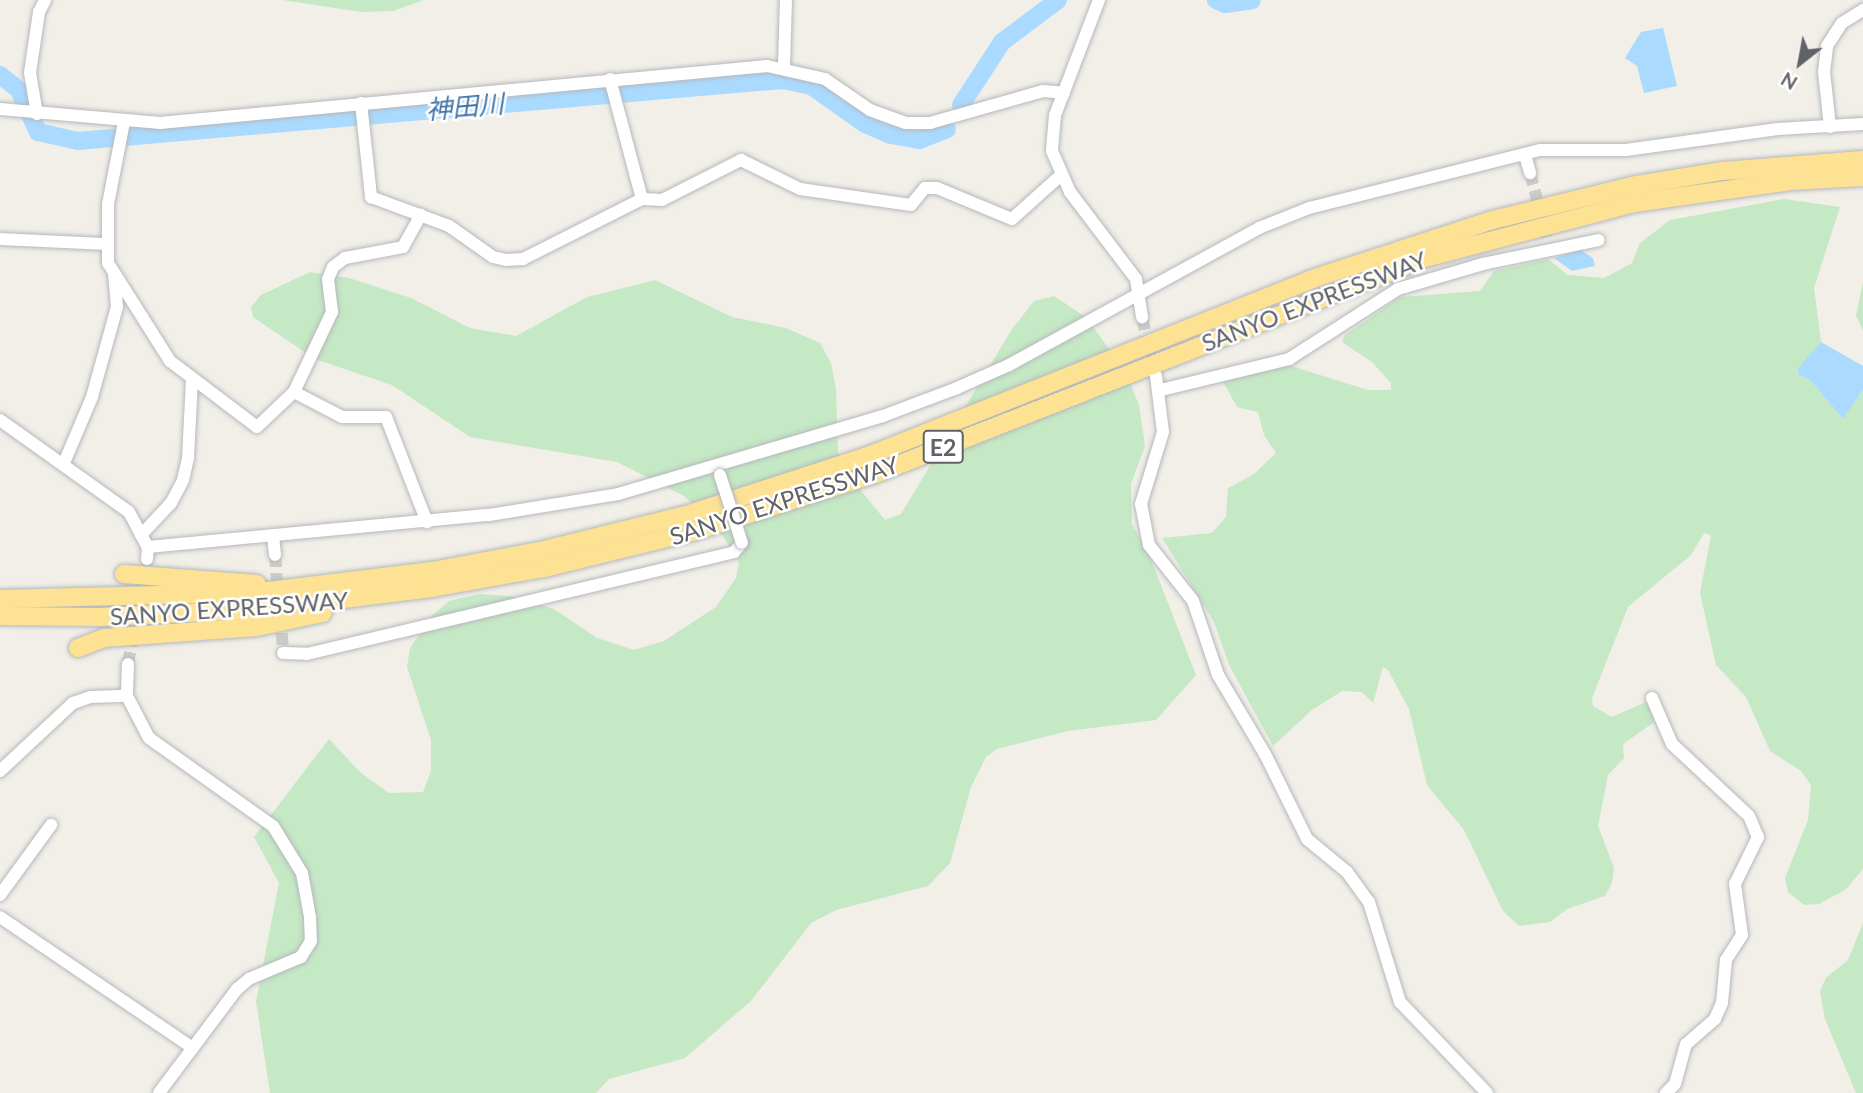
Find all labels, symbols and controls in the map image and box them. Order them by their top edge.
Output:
north arrow [1765,28,1835,98]
text: N [1777,68,1801,95]
water label: 神田川 [425,88,505,126]
street label: SANYO EXPRESSWAY [1197,245,1431,357]
road number: E2 [922,428,964,466]
street label: SANYO EXPRESSWAY [666,449,902,551]
street label: SANYO EXPRESSWAY [109,585,349,631]

